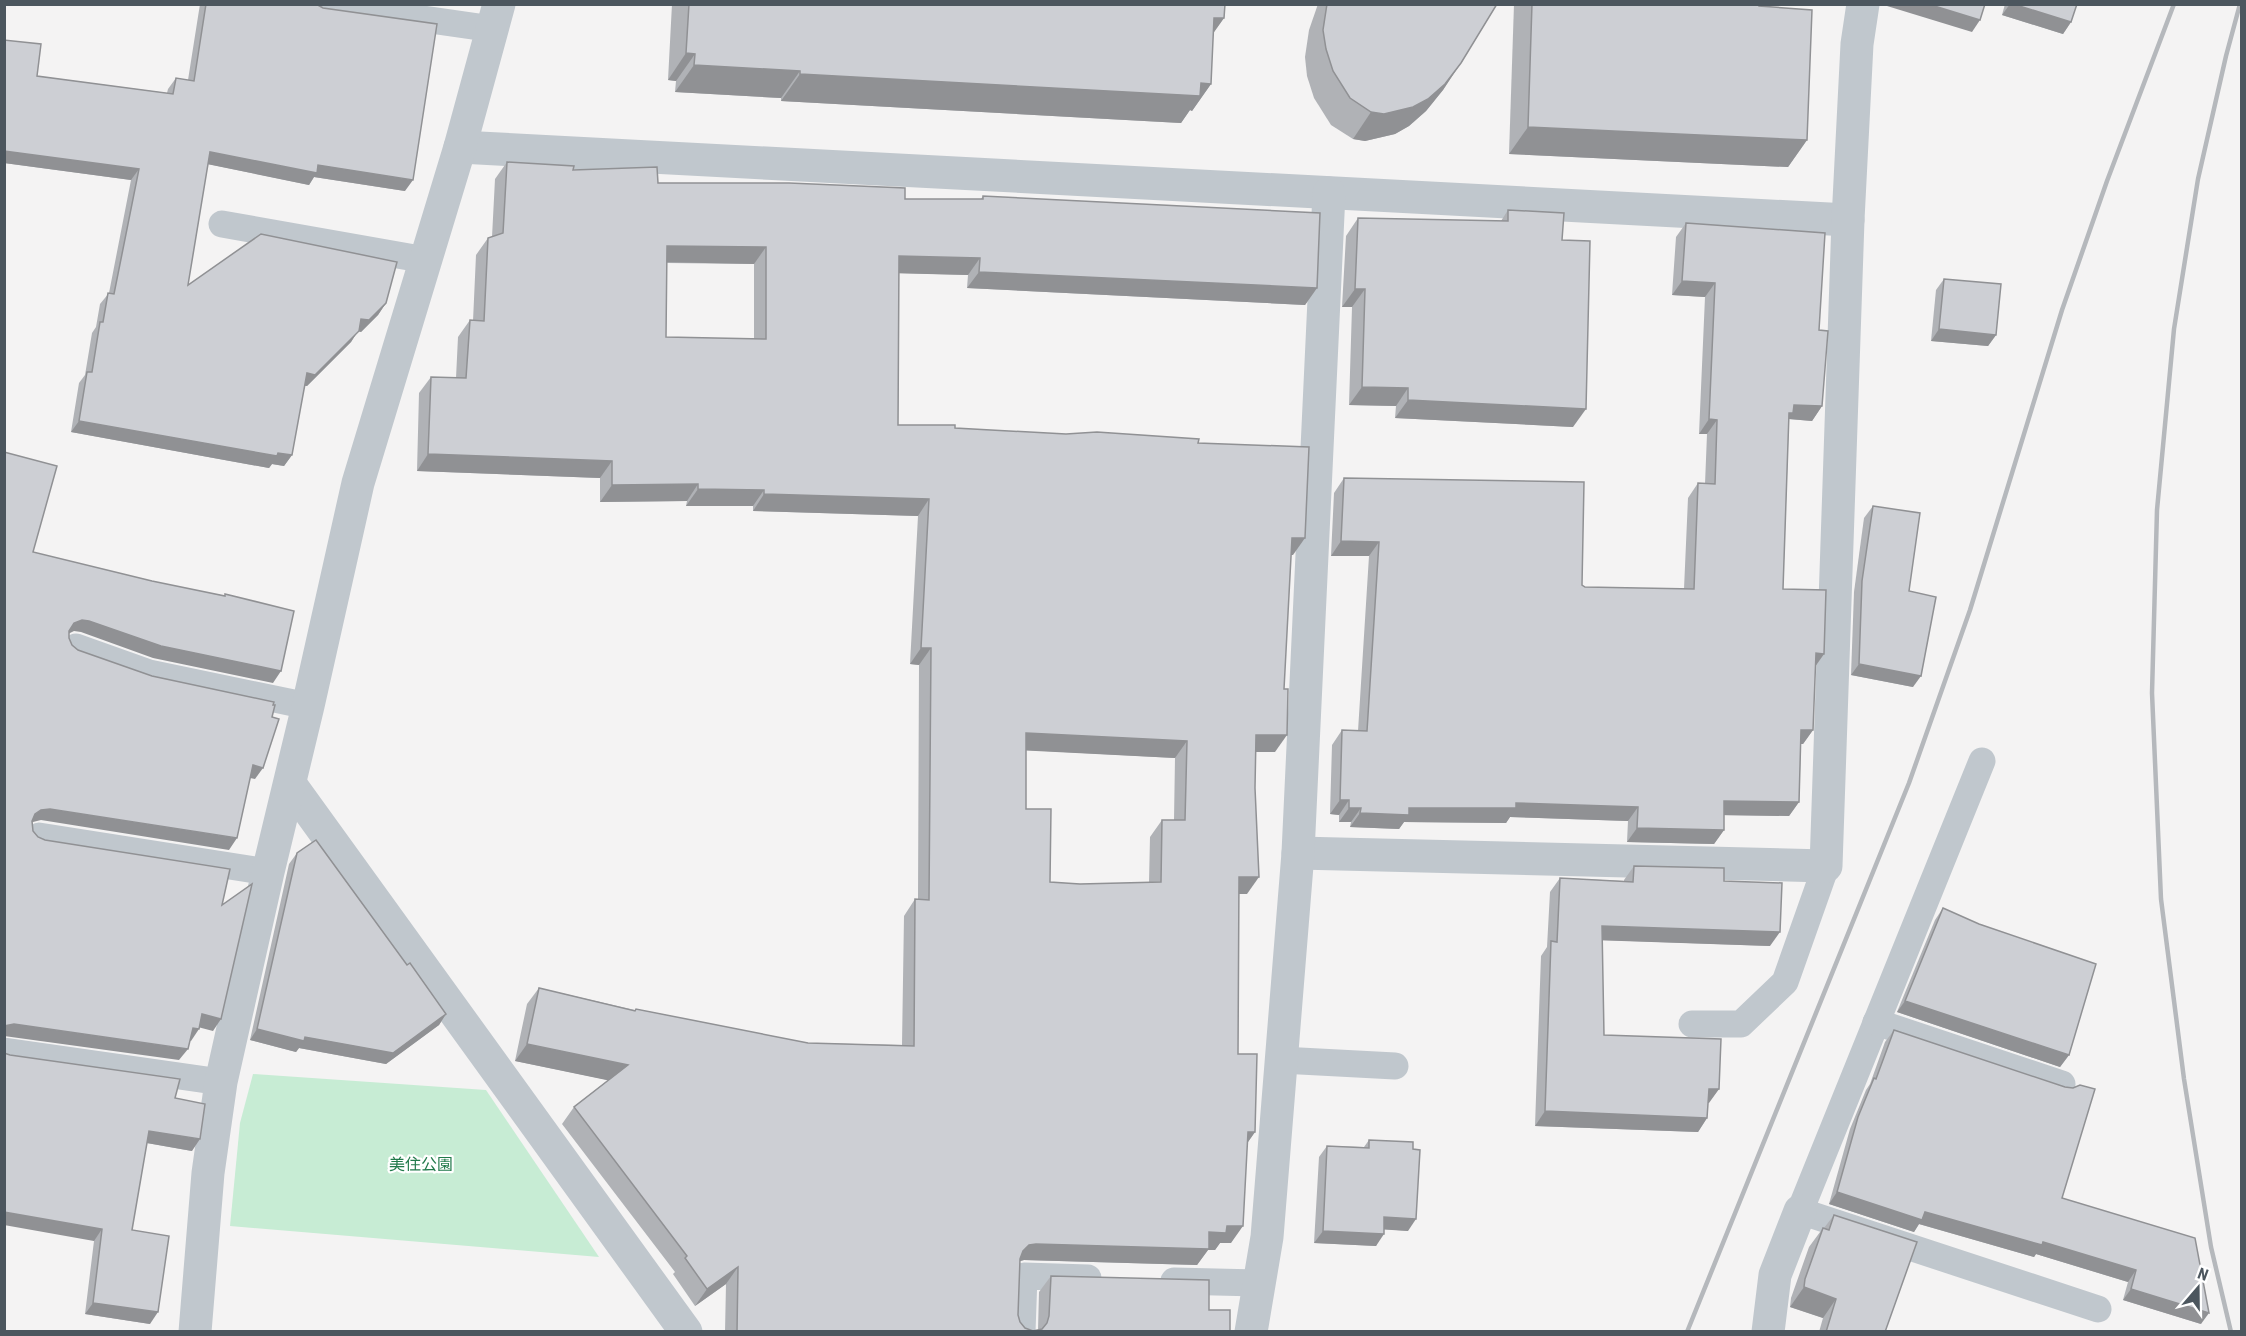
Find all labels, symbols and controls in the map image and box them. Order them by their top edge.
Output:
park label: 美住公園 [389,1155,453,1174]
north arrow [2168,1258,2228,1318]
text: N [2195,1264,2211,1285]

